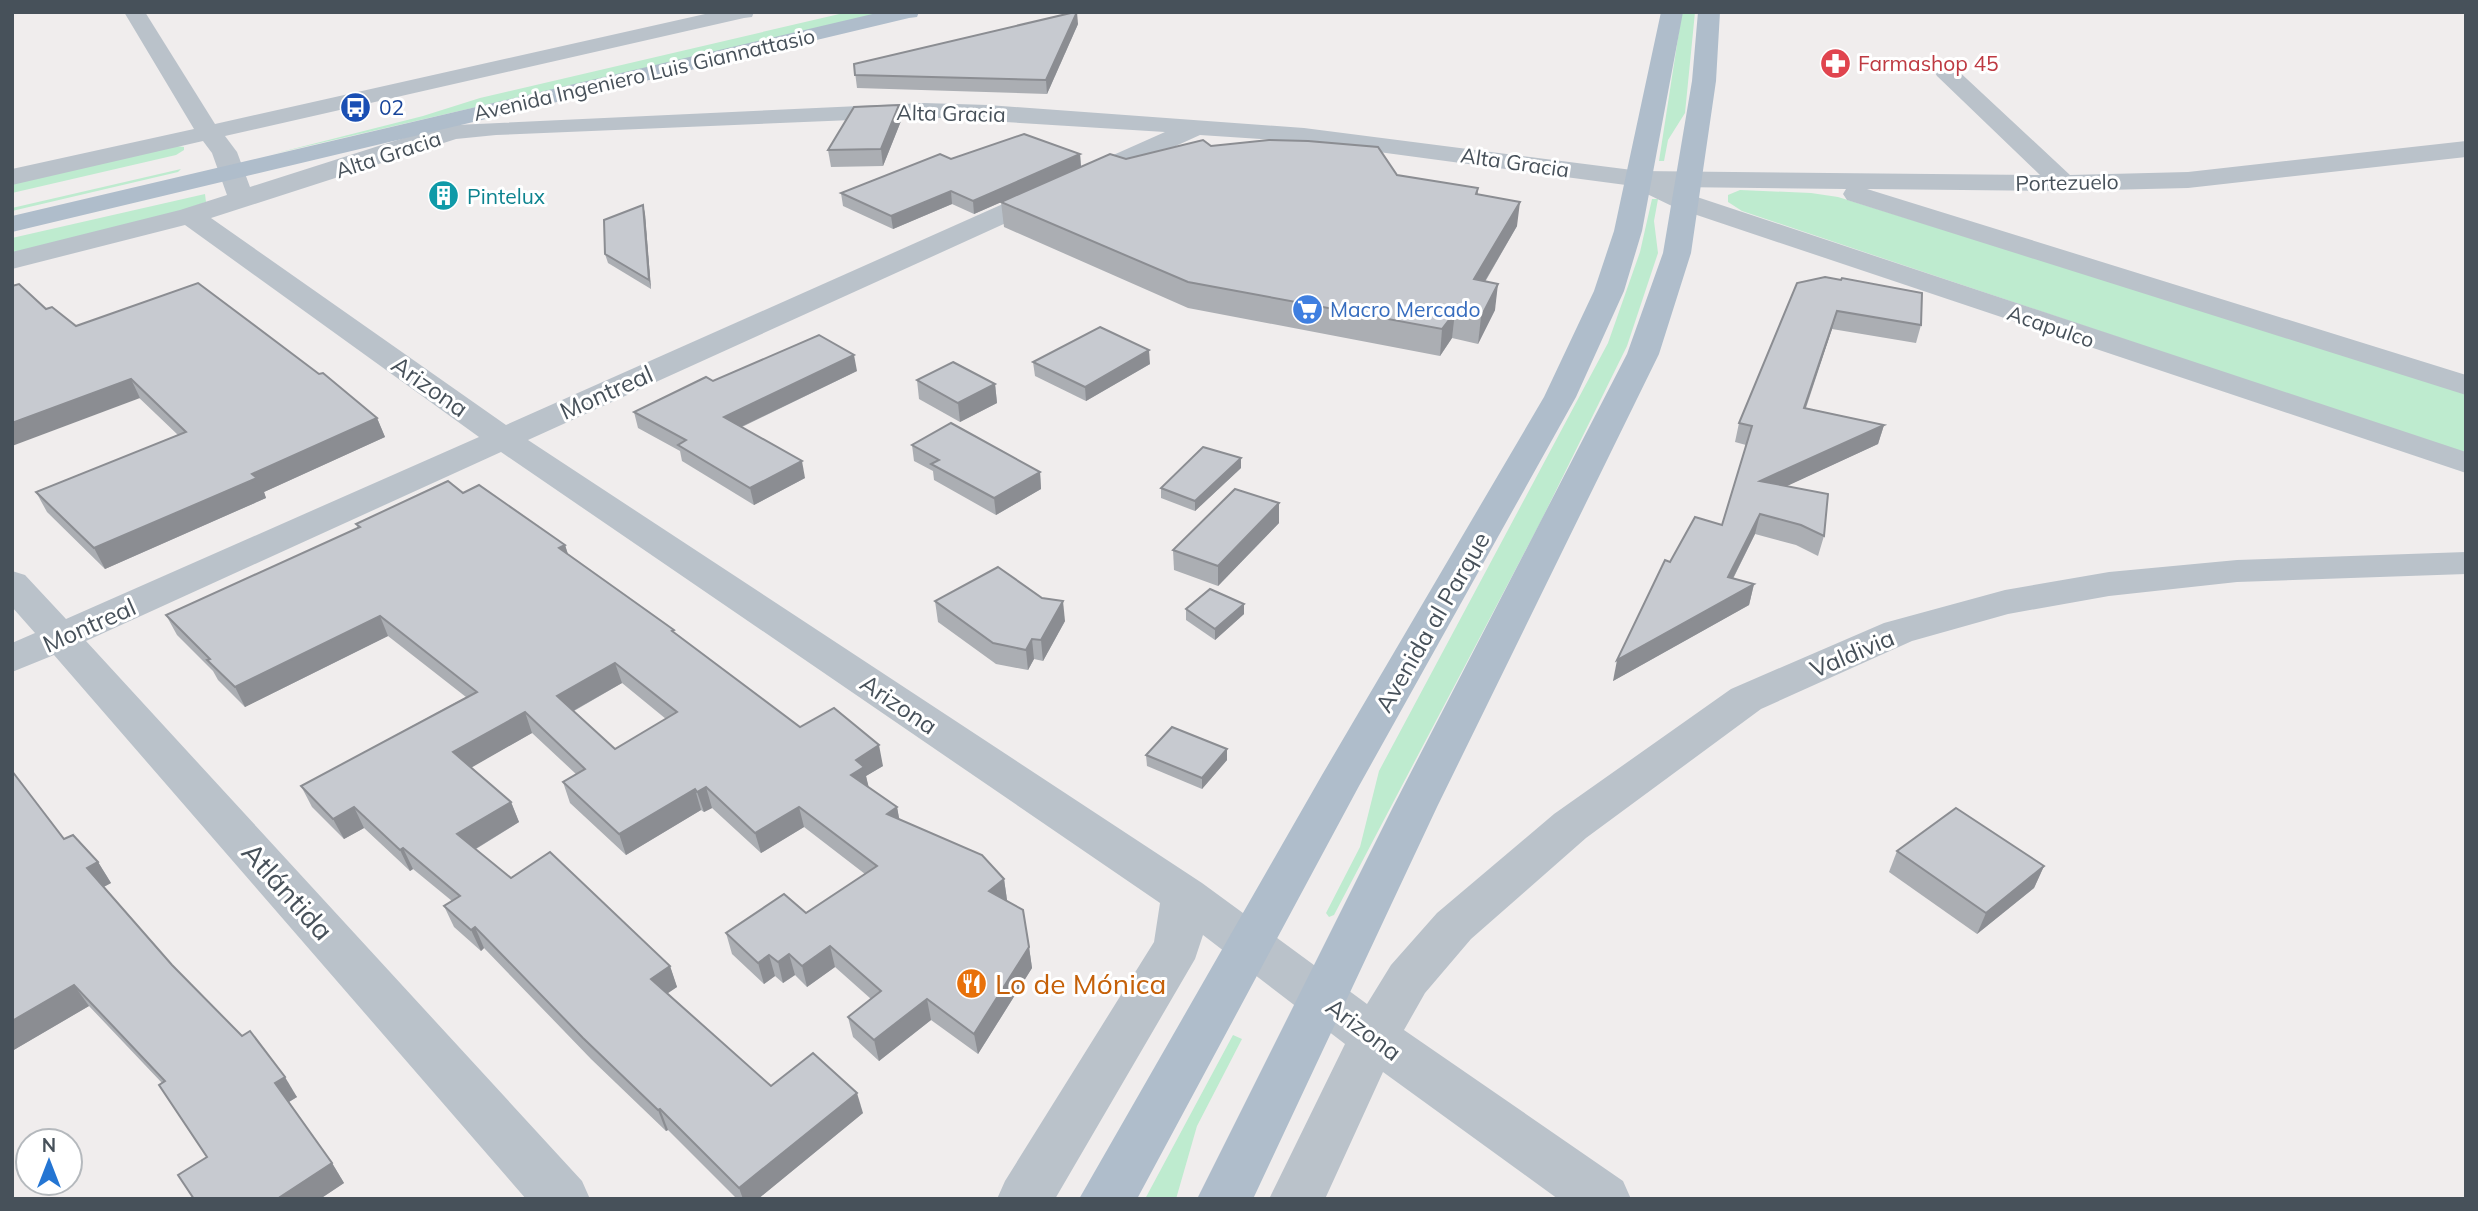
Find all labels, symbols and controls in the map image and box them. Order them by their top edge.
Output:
street label: Avenida Ingeniero Luis Giannattasio [471,22,817,126]
pharmacy icon: Farmashop 45 [1818,46,1852,80]
place label: Farmashop 45 [1858,50,1999,76]
bus stop icon: 02 [339,90,373,124]
place label: 02 [379,94,404,120]
street label: Alta Gracia [896,99,1006,127]
street label: Alta Gracia [332,125,444,183]
street label: Alta Gracia [1459,142,1571,182]
street label: Portezuelo [2015,168,2119,196]
building icon: Pintelux [427,179,461,213]
place label: Pintelux [467,183,545,209]
supermarket icon: Macro Mercado [1290,292,1324,326]
place label: Macro Mercado [1330,296,1480,322]
street label: Acapulco [2004,299,2098,353]
street label: Arizona [386,349,474,423]
street label: Montreal [555,358,657,426]
street label: Avenida al Parque [1368,527,1496,717]
street label: Montreal [38,591,140,659]
street label: Valdivia [1805,622,1899,684]
street label: Arizona [855,667,943,741]
street label: Atlántida [235,835,341,947]
restaurant icon: Lo de Mónica [955,966,989,1000]
place label: Lo de Mónica [995,966,1166,1001]
street label: Arizona [1320,991,1408,1067]
north arrow [14,1127,84,1197]
text: N [42,1133,56,1157]

